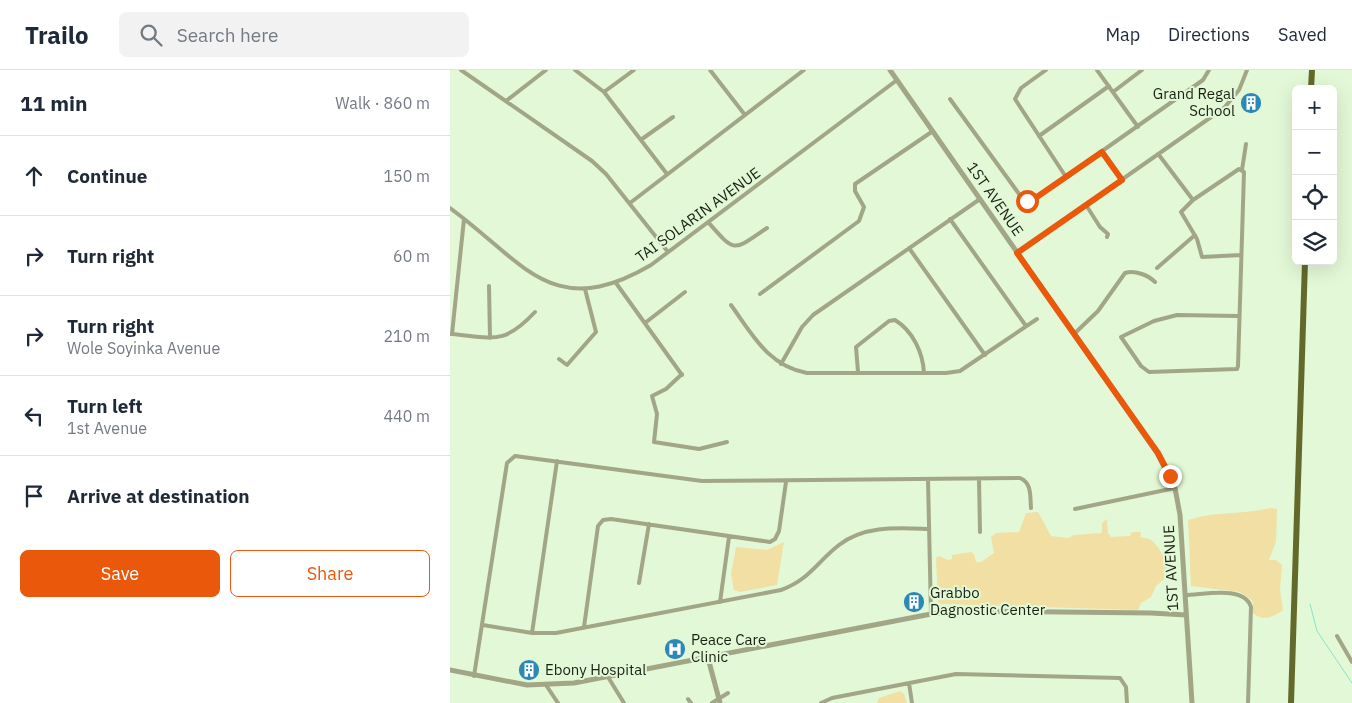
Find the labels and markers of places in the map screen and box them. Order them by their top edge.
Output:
place label: Grand Regal School [1153,84,1235,120]
building icon: Grand Regal School [1239,91,1263,115]
place label: Grabbo Dagnostic Center [930,583,1046,619]
building icon: Grabbo Dagnostic Center [902,590,926,614]
place label: Peace Care Clinic [691,630,766,666]
hospital icon: Peace Care Clinic [663,637,687,661]
building icon: Ebony Hospital [517,658,541,682]
place label: Ebony Hospital [545,660,646,679]

